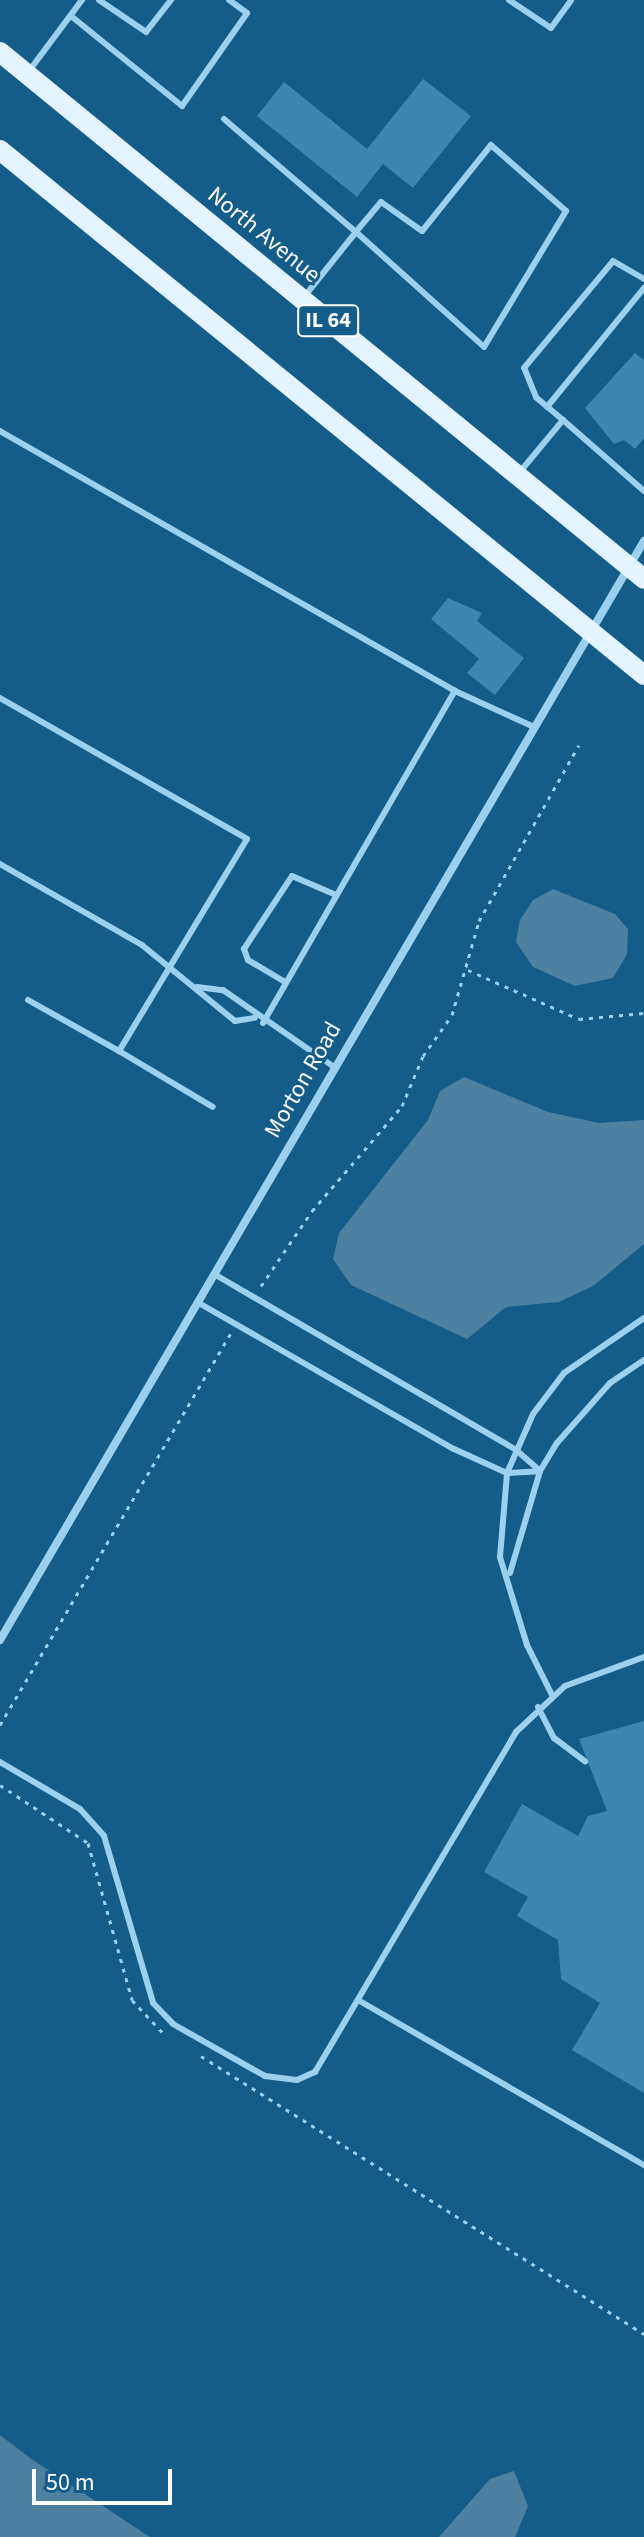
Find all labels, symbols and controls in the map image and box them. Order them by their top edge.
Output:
street label: North Avenue [202,181,326,289]
road number: IL 64 [296,303,360,339]
street label: Morton Road [258,1017,348,1143]
scale bar [36,2453,176,2503]
text: 50 m [46,2465,95,2500]

